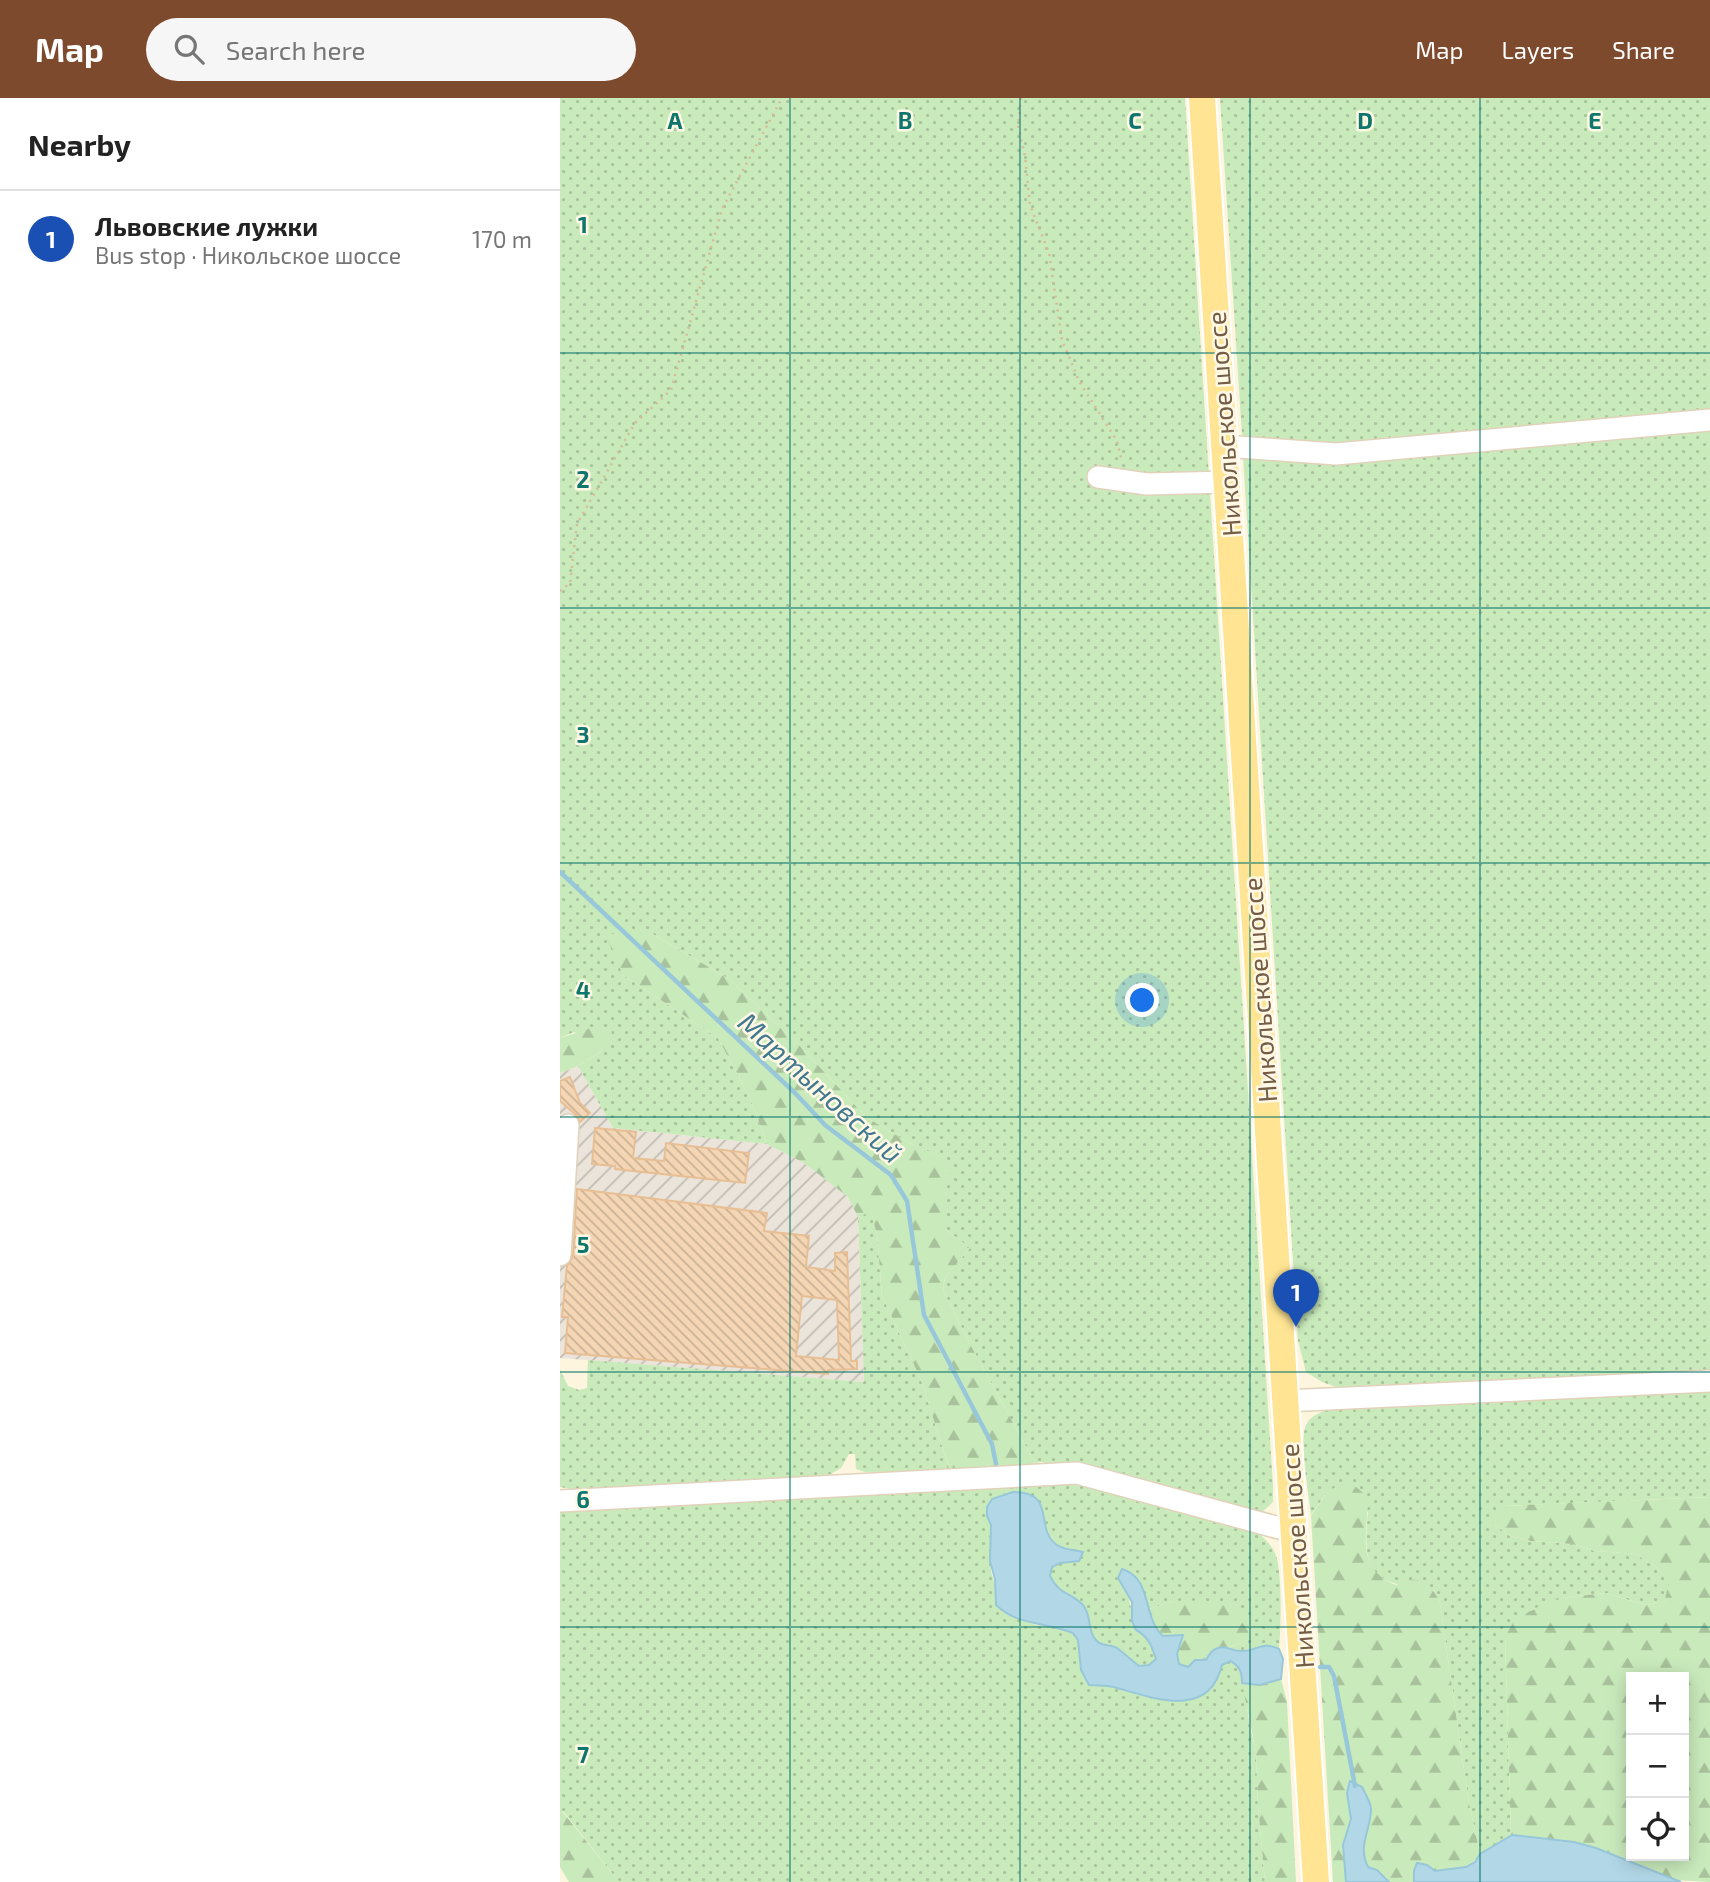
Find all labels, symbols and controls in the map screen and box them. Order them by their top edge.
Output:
search box [146,18,636,81]
text: Map [35,29,104,69]
icon: search [170,30,208,68]
text: Search here [226,34,365,65]
text: Map [1415,35,1463,64]
text: Layers [1501,35,1574,64]
text: Share [1612,35,1675,64]
text: A [667,106,683,134]
text: B [898,106,912,134]
text: C [1128,106,1142,134]
text: D [1357,106,1373,134]
text: E [1588,106,1602,134]
text: Nearby [28,126,131,162]
text: Львовские лужки [95,210,318,241]
text: 1 [578,210,588,238]
text: 1 [46,225,56,253]
text: 170 m [472,225,532,253]
text: Bus stop · Никольское шоссе [95,241,401,269]
street label: Никольское шоссе [1200,310,1246,538]
text: 2 [576,465,590,493]
text: 3 [576,720,590,748]
street label: Никольское шоссе [1236,876,1282,1104]
text: 4 [576,975,590,1003]
your location [1125,983,1159,1017]
water label: Мартыновский [732,1004,910,1170]
text: 5 [577,1230,589,1258]
pin: 1 [1273,1269,1319,1327]
street label: Никольское шоссе [1273,1442,1319,1670]
text: 6 [576,1485,590,1513]
map controls [1626,1672,1689,1861]
button: + [1626,1672,1689,1735]
button: − [1626,1735,1689,1798]
text: 7 [577,1740,589,1768]
button: locate [1626,1798,1689,1861]

